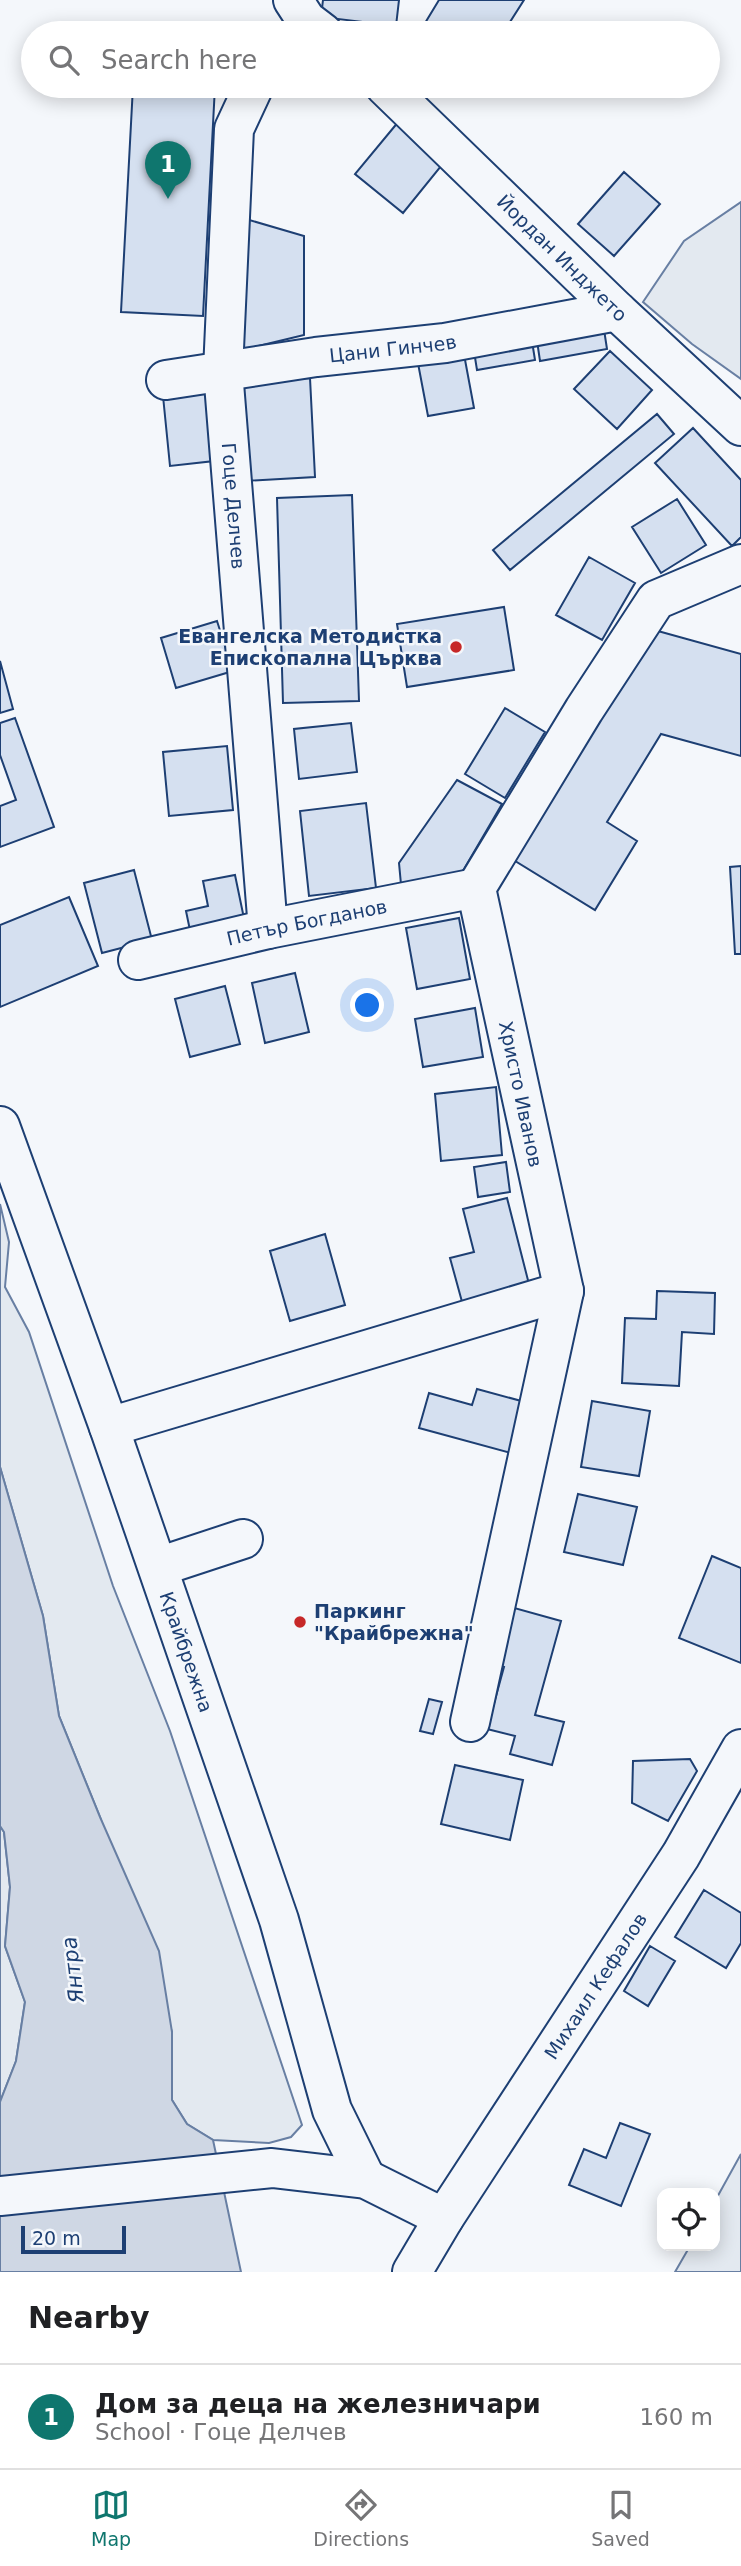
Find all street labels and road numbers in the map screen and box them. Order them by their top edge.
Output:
street label: Йордан Инджето [493,190,632,326]
street label: Цани Гинчев [328,330,458,366]
street label: Гоце Делчев [218,442,250,570]
street label: Петър Богданов [224,895,389,950]
street label: Христо Иванов [495,1019,547,1169]
street label: Крайбрежна [156,1589,218,1715]
street label: Михаил Кефалов [540,1909,651,2063]

